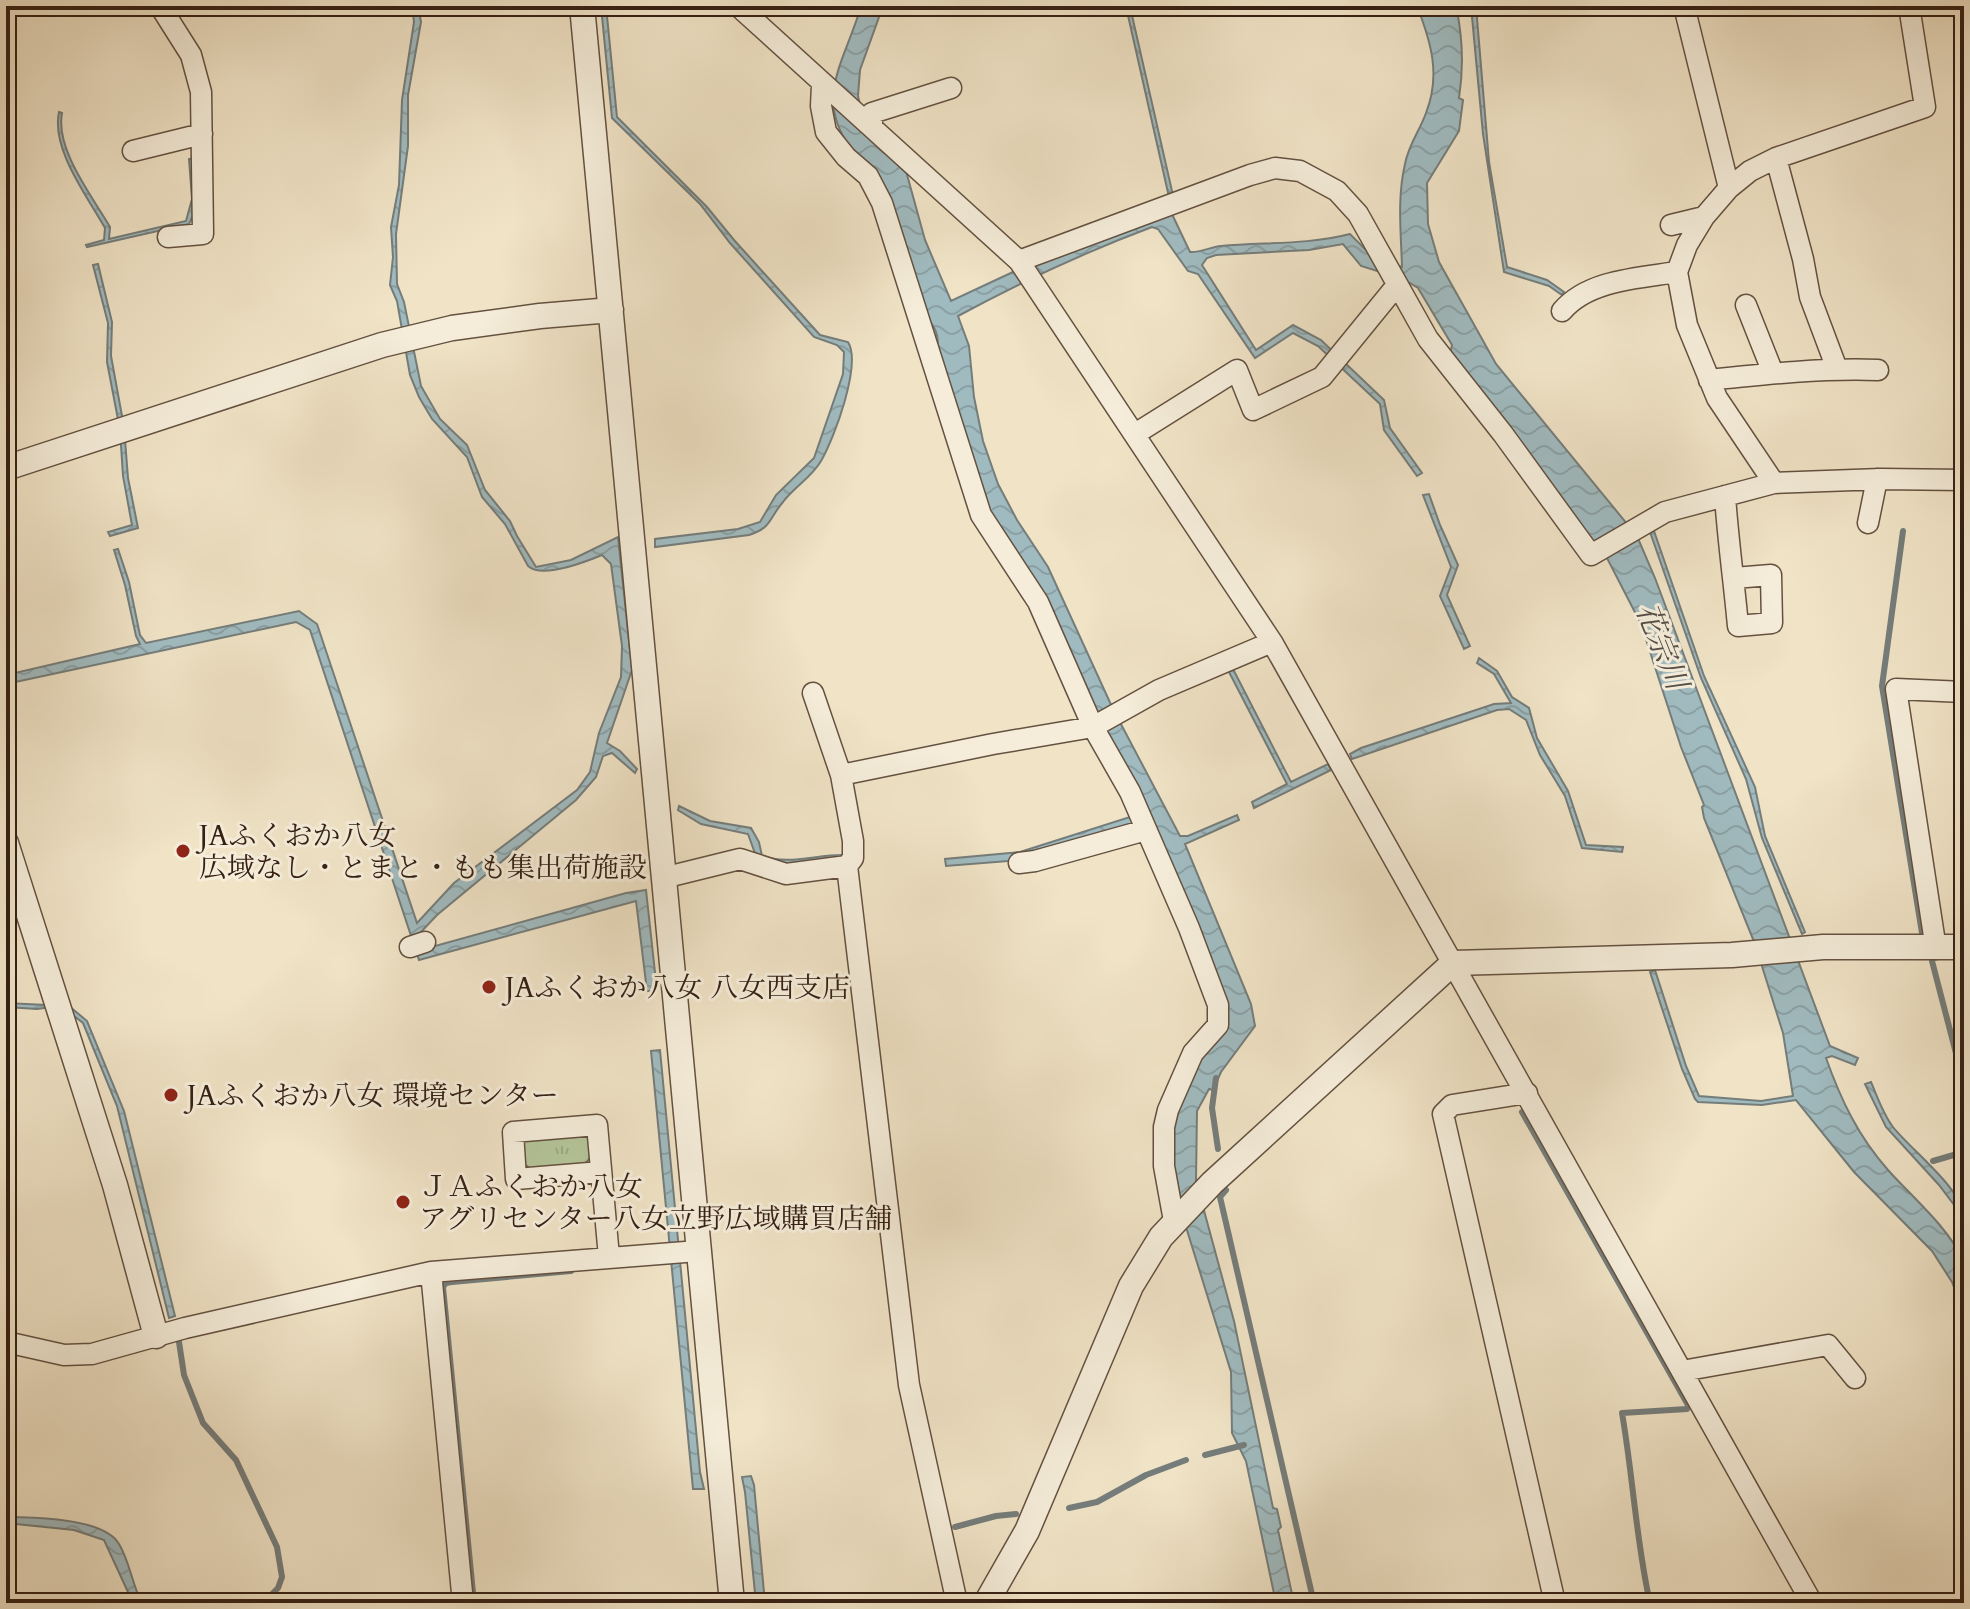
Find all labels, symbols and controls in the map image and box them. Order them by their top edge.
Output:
water label: 花宗川 [1626,597,1699,698]
place label: JAふくおか八女 広域なし・とまと・もも集出荷施設 [195,817,647,887]
marker: JAふくおか八女 広域なし・とまと・もも集出荷施設 [174,842,192,860]
place label: JAふくおか八女 八女西支店 [501,969,850,1007]
marker: JAふくおか八女 八女西支店 [480,978,498,996]
place label: JAふくおか八女 環境センター [183,1077,559,1115]
marker: JAふくおか八女 環境センター [162,1086,180,1104]
place label: ＪＡふくおか八女 アグリセンター八女立野広域購買店舗 [419,1168,893,1238]
marker: ＪＡふくおか八女 アグリセンター八女立野広域購買店舗 [394,1193,412,1211]

